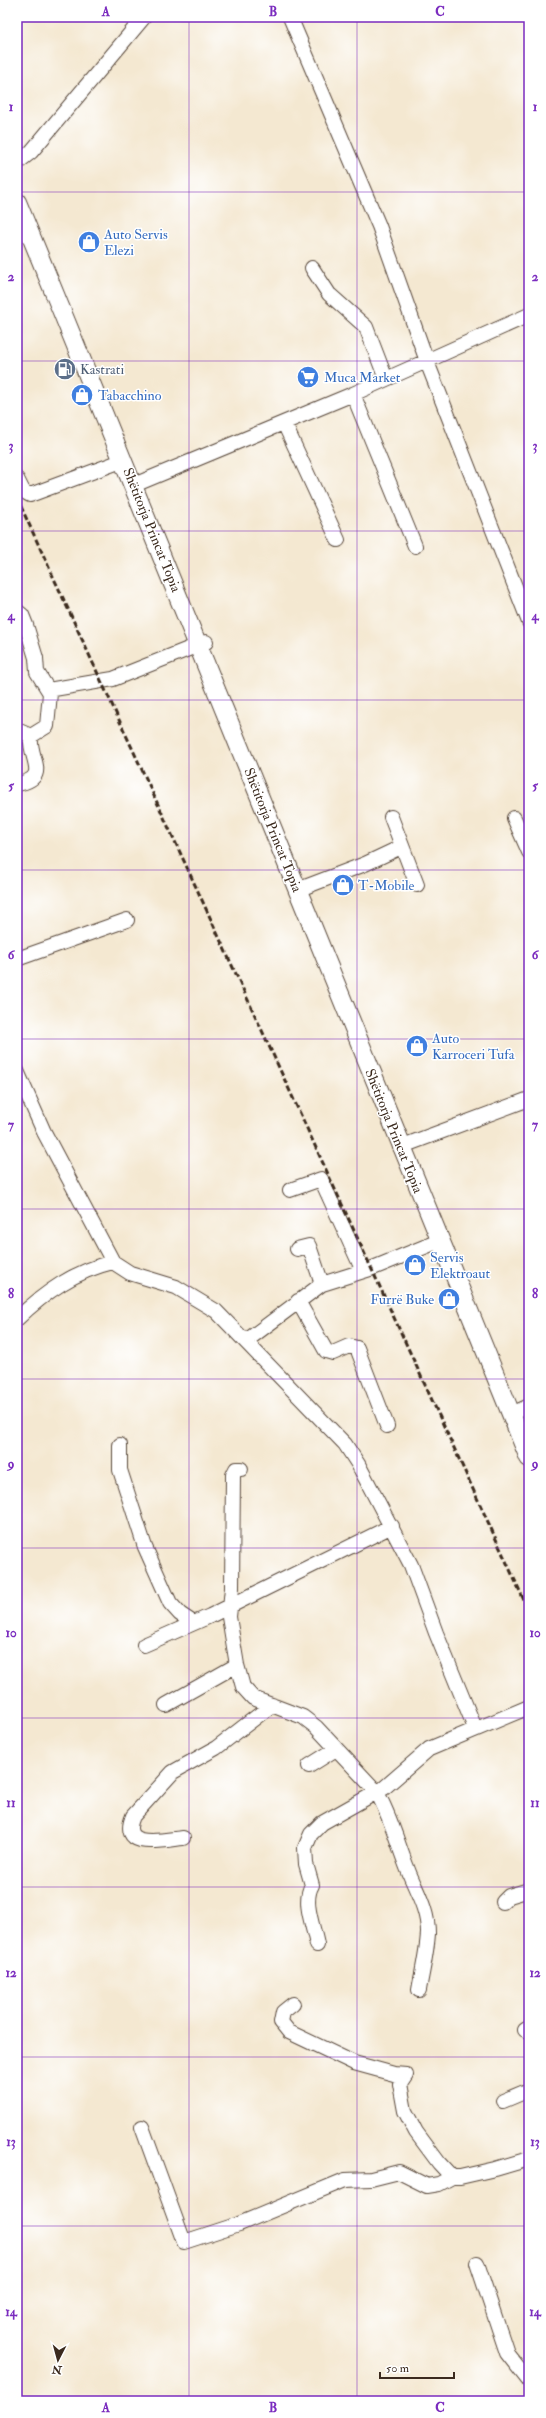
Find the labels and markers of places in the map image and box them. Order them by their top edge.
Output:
place label: Auto Servis Elezi [103,226,168,259]
shop icon: Auto Servis Elezi [76,229,102,255]
fuel station icon: Kastrati [52,356,78,382]
place label: Kastrati [80,361,124,378]
supermarket icon: Muca Market [295,364,321,390]
place label: Muca Market [324,369,401,386]
shop icon: Tabacchino [69,382,95,408]
place label: Tabacchino [98,387,162,404]
shop icon: T-Mobile [330,872,356,898]
place label: T-Mobile [358,877,414,894]
place label: Auto Karroceri Tufa [431,1030,515,1063]
shop icon: Auto Karroceri Tufa [404,1033,430,1059]
place label: Servis Elektroaut [430,1249,490,1282]
shop icon: Servis Elektroaut [402,1252,428,1278]
shop icon: Furrë Buke [436,1286,462,1312]
place label: Furrë Buke [370,1291,434,1308]

